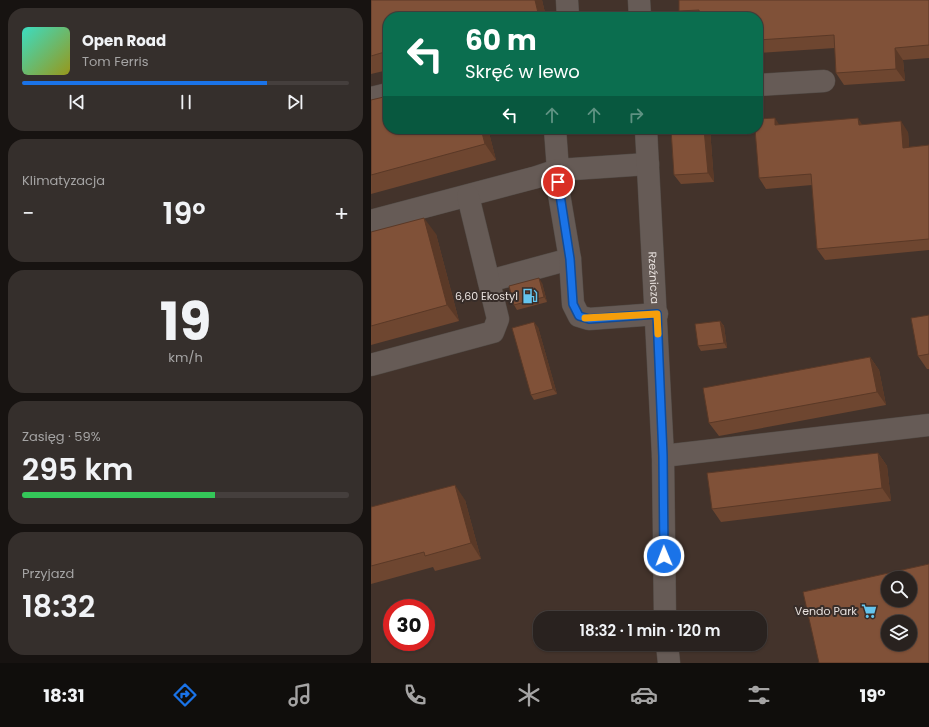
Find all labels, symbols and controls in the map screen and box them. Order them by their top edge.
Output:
text: 60 m [465,21,537,60]
icon: left [399,28,451,80]
text: Open Road [82,30,166,51]
text: Tom Ferris [82,52,149,71]
text: Skręć w lewo [465,59,580,84]
icon: previous [66,91,88,113]
icon: pause [175,91,197,113]
icon: next [284,91,306,113]
icon: left [499,104,521,126]
icon: ahead [541,104,563,126]
icon: ahead [583,104,605,126]
icon: right [625,104,647,126]
pin [541,165,575,199]
text: Klimatyzacja [22,171,105,190]
icon: arrive [547,171,569,193]
text: 19° [163,192,206,235]
text: − [22,198,34,229]
text: + [334,198,349,229]
street label: Rzeźnicza [644,251,663,304]
text: 19 [160,285,211,358]
fuel station icon: 6,60 Ekostyl [521,287,539,305]
place label: 6,60 Ekostyl [455,288,518,304]
text: km/h [168,348,203,367]
text: Zasięg · 59% [22,427,101,446]
text: 295 km [22,448,133,491]
position arrow [643,535,685,577]
text: Przyjazd [22,564,74,583]
map controls [881,571,917,651]
button: search [881,571,917,607]
text: 18:32 [22,585,95,628]
speed limit sign: 30 [383,599,435,651]
supermarket icon: Vendo Park [860,602,878,620]
place label: Vendo Park [795,603,857,619]
button: layers [881,615,917,651]
text: 18:32 · 1 min · 120 m [580,620,720,641]
icon: directions [171,681,199,709]
icon: music [286,681,314,709]
icon: phone [401,681,429,709]
icon: climate [515,681,543,709]
icon: car [630,681,658,709]
icon: filters [745,681,773,709]
text: 18:31 [43,683,85,708]
text: 19° [859,683,886,708]

